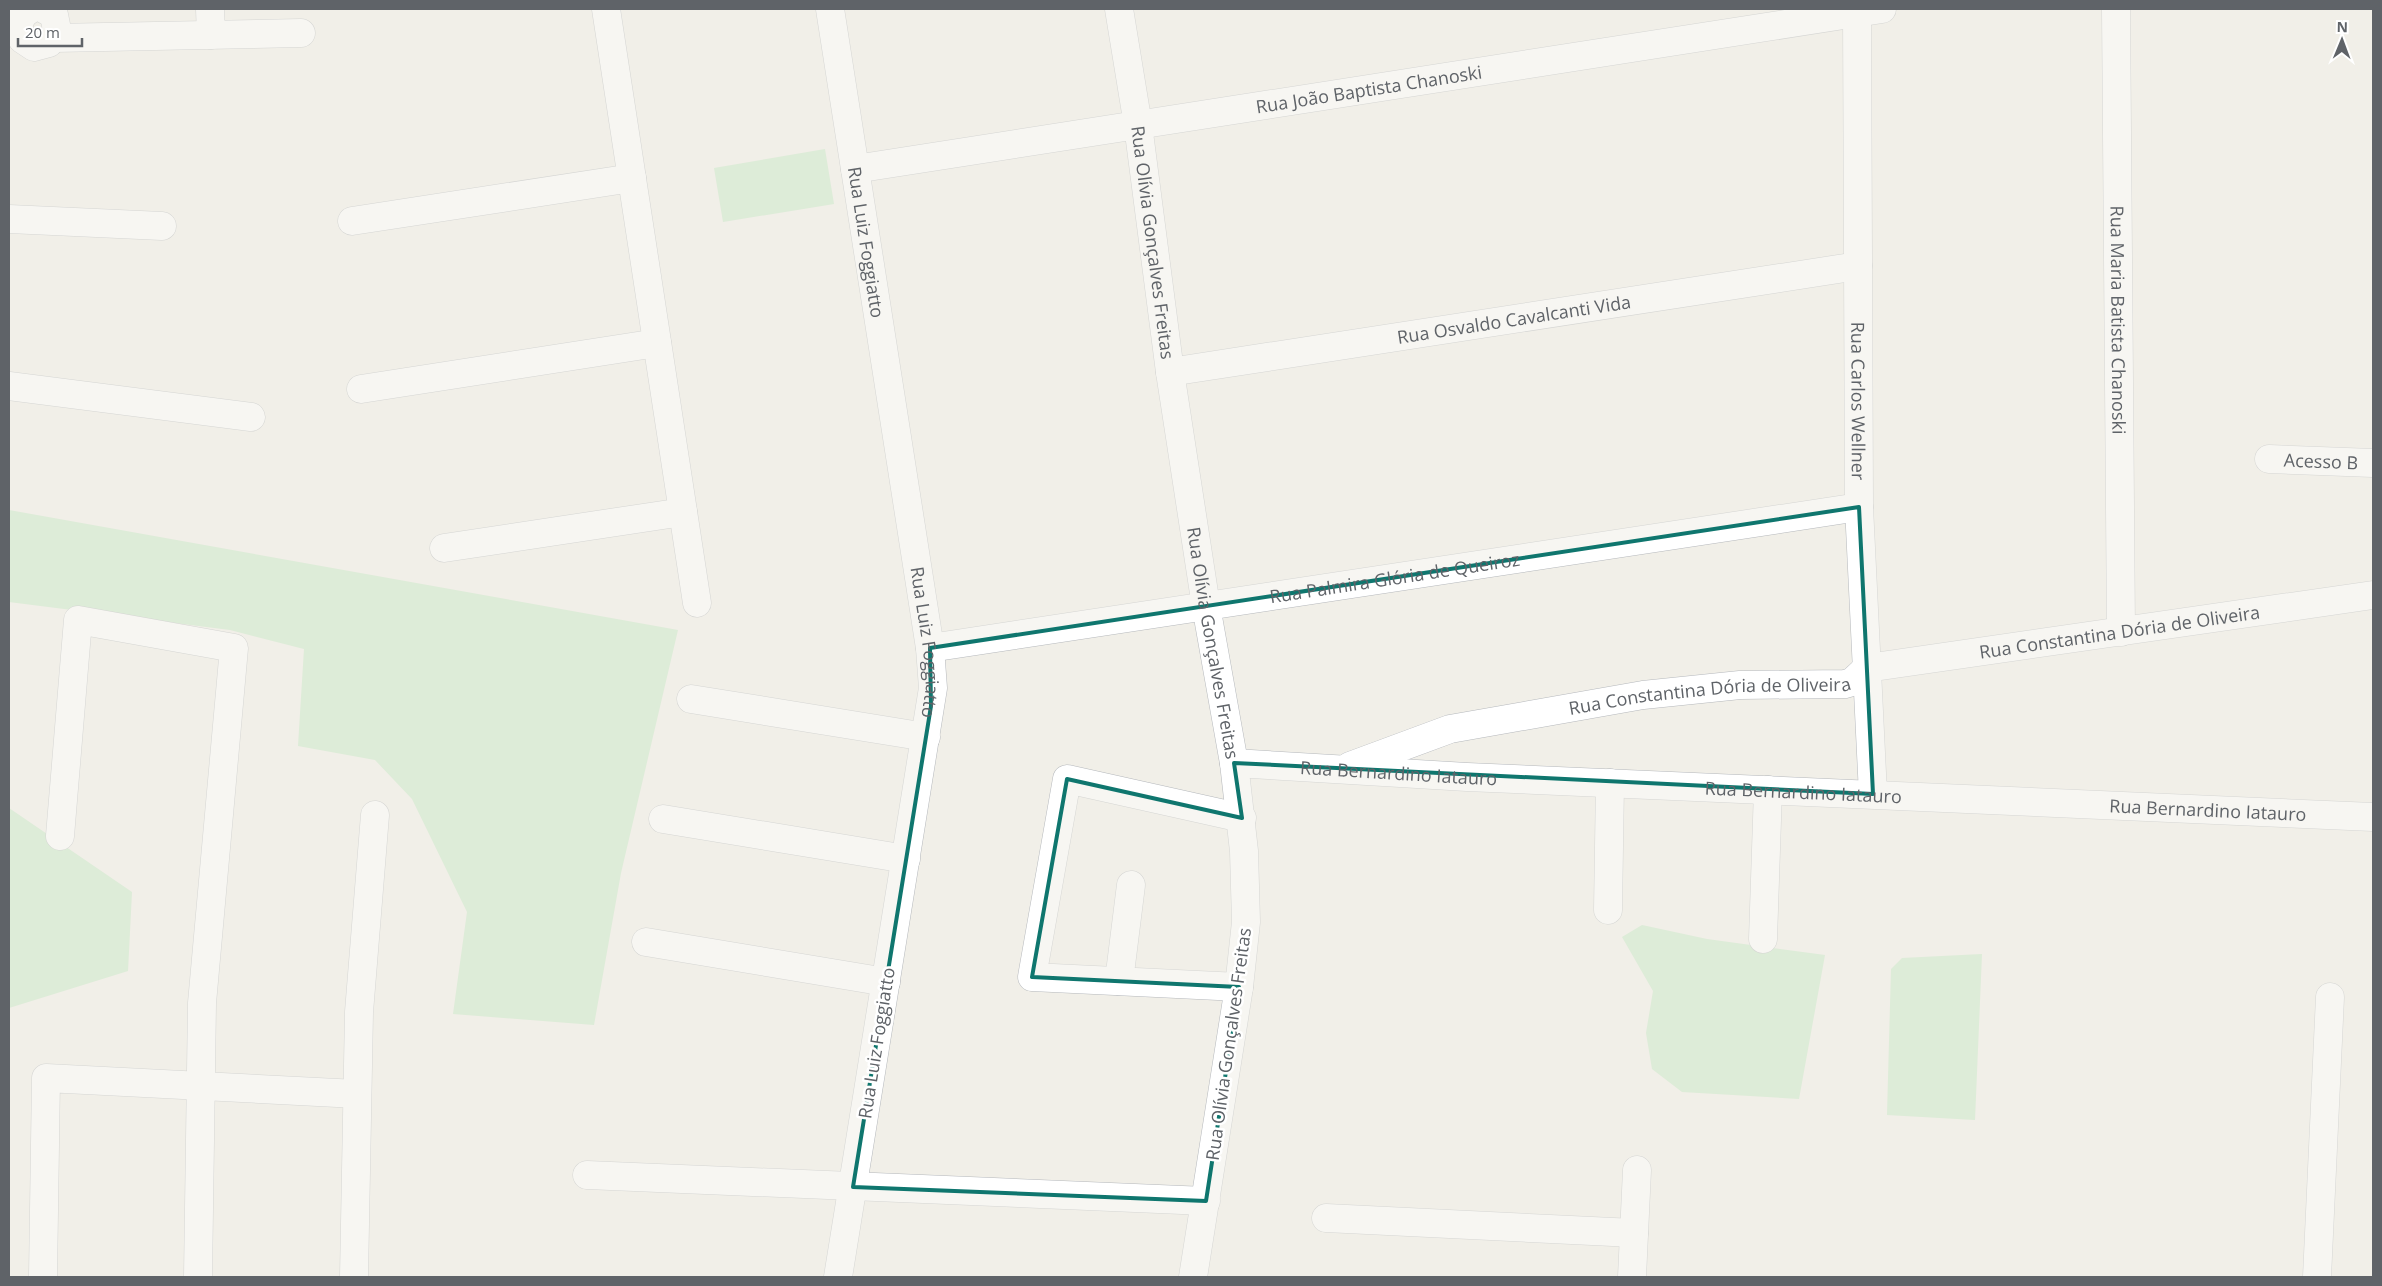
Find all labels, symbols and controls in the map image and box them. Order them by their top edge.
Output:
scale bar [18,15,81,47]
north arrow [2317,15,2367,65]
text: N [2336,17,2348,36]
text: 20 m [25,22,60,42]
street label: Rua João Baptista Chanoski [1254,60,1483,118]
street label: Rua Olívia Gonçalves Freitas [1126,124,1180,361]
street label: Rua Luiz Foggiatto [843,165,890,320]
street label: Rua Maria Batista Chanoski [2106,205,2131,435]
street label: Rua Osvaldo Cavalcanti Vida [1395,289,1632,349]
street label: Rua Carlos Wellner [1846,322,1871,481]
street label: Acesso B [2283,448,2359,474]
street label: Rua Olívia Gonçalves Freitas [1182,525,1245,761]
street label: Rua Palmira Glória de Queiroz [1268,547,1521,608]
street label: Rua Luiz Foggiatto [905,565,945,720]
street label: Rua Constantina Dória de Oliveira [1978,599,2261,664]
street label: Rua Constantina Dória de Oliveira [1567,671,1854,720]
street label: Rua Bernardino Iatauro [1300,755,1498,790]
street label: Rua Bernardino Iatauro [1704,776,1902,808]
street label: Rua Bernardino Iatauro [2109,793,2307,826]
street label: Rua Olívia Gonçalves Freitas [1200,926,1256,1162]
street label: Rua Luiz Foggiatto [852,966,900,1120]

